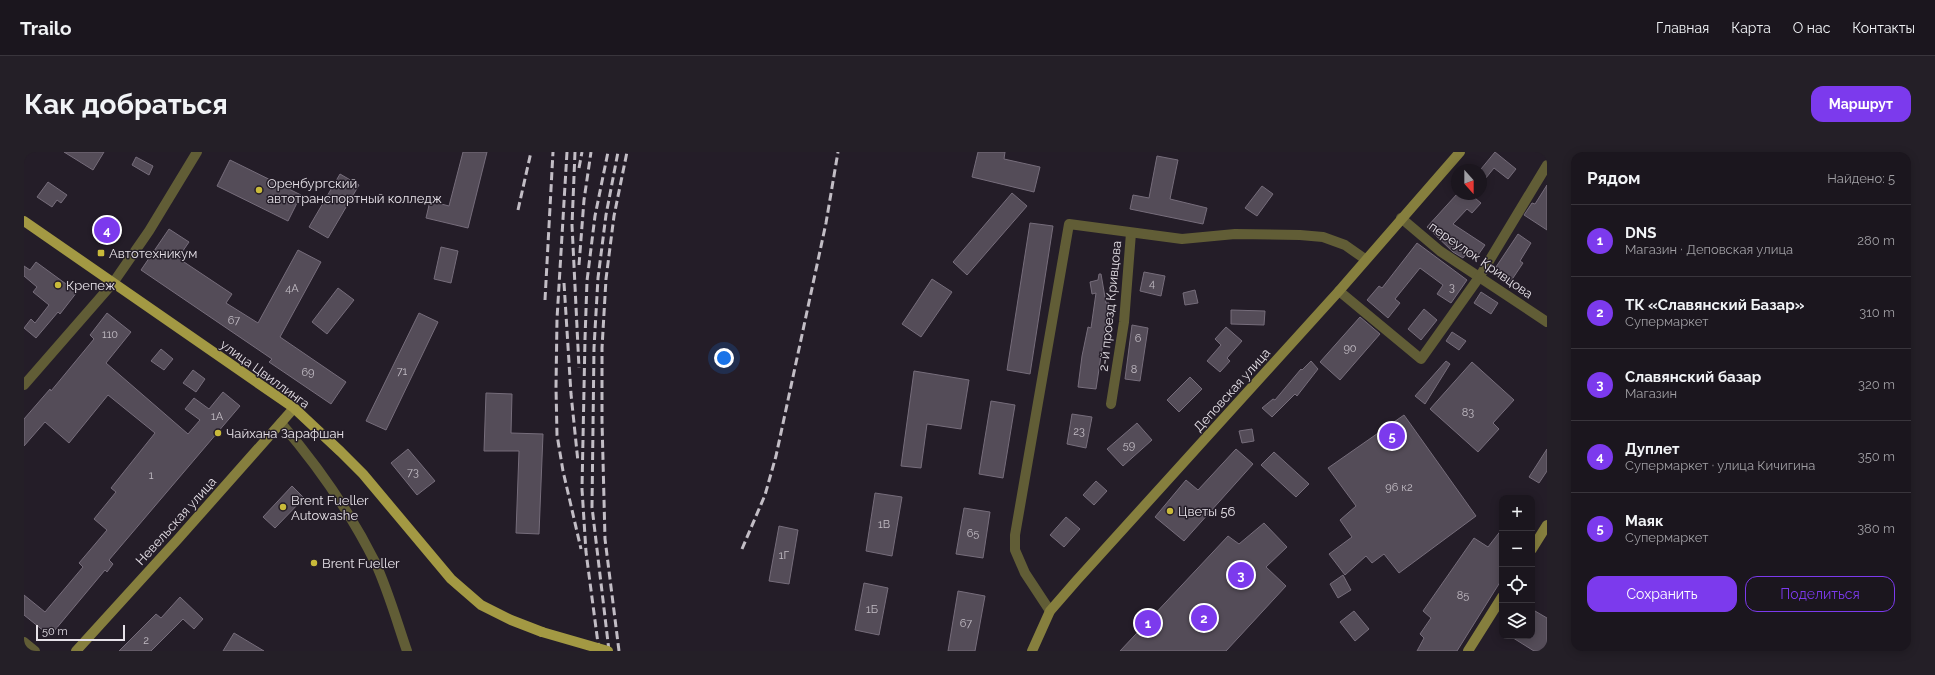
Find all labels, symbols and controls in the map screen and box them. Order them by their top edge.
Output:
text: Trailo [20,17,71,39]
text: Главная [1656,20,1709,36]
text: Карта [1731,20,1771,36]
text: О нас [1793,20,1830,36]
text: Контакты [1852,20,1915,36]
button: Маршрут [1811,86,1911,122]
text: Как добраться [24,88,228,121]
north arrow [1451,164,1487,200]
text: Рядом [1587,168,1640,188]
text: Найдено: 5 [1827,171,1895,186]
place label: Оренбургский автотранспортный колледж [267,176,442,206]
marker: Оренбургский автотранспортный колледж [254,185,264,195]
pin: 4 [94,215,120,245]
street label: переулок Кривцова [1426,219,1536,301]
text: DNS [1625,224,1656,242]
text: 1 [1597,233,1603,248]
text: 280 m [1857,233,1895,248]
street label: 2-й проезд Кривцова [1096,240,1124,372]
text: Магазин · Деповская улица [1625,242,1793,257]
place label: Автотехникум [109,246,197,261]
marker: Автотехникум [96,248,106,258]
house number: 4 [1149,277,1155,290]
place label: Крепеж [66,278,115,293]
marker: Крепеж [53,280,63,290]
house number: 3 [1449,281,1455,294]
house number: 4А [285,282,299,295]
text: ТК «Славянский Базар» [1625,296,1804,314]
text: 2 [1596,305,1604,320]
text: 310 m [1859,305,1895,320]
house number: 67 [228,314,240,327]
text: Супермаркет [1625,314,1708,329]
house number: 110 [102,328,118,341]
house number: 6 [1135,332,1142,345]
street label: улица Цвиллинга [217,337,313,411]
house number: 90 [1343,342,1357,355]
street label: Деповская улица [1191,345,1273,435]
your location [714,348,734,368]
house number: 8 [1131,363,1137,376]
house number: 71 [397,365,408,378]
house number: 69 [301,366,315,379]
text: Славянский базар [1625,368,1761,386]
text: 3 [1596,377,1604,392]
text: 320 m [1858,377,1895,392]
text: Магазин [1625,386,1677,401]
house number: 83 [1462,406,1474,419]
house number: 1А [211,410,224,423]
pin: 5 [1379,421,1405,451]
house number: 23 [1073,425,1085,438]
place label: Чайхана Зарафшан [226,426,344,441]
marker: Чайхана Зарафшан [213,428,223,438]
house number: 59 [1123,439,1135,452]
text: Дуплет [1625,440,1679,458]
text: 4 [1596,449,1604,464]
text: 350 m [1858,449,1895,464]
text: Супермаркет · улица Кичигина [1625,458,1815,473]
house number: 73 [407,466,419,479]
house number: 1 [149,469,154,482]
street label: Невельская улица [133,474,219,568]
house number: 96 к2 [1385,481,1413,494]
place label: Brent Fueller Autowashe [291,493,369,523]
map controls [1499,495,1535,639]
button: + [1499,495,1535,531]
marker: Brent Fueller Autowashe [278,502,288,512]
place label: Цветы 56 [1178,504,1236,519]
marker: Цветы 56 [1165,506,1175,516]
text: Маяк [1625,512,1663,530]
house number: 1В [878,518,890,531]
text: 5 [1596,521,1604,536]
text: 380 m [1857,521,1895,536]
house number: 65 [967,527,979,540]
text: Супермаркет [1625,530,1708,545]
button: − [1499,531,1535,567]
house number: 1Г [779,549,790,562]
place label: Brent Fueller [322,556,400,571]
marker: Brent Fueller [309,558,319,568]
pin: 3 [1228,560,1254,590]
button: locate [1499,567,1535,603]
button: Сохранить [1587,576,1737,612]
button: Поделиться [1745,576,1895,612]
house number: 85 [1457,589,1469,602]
house number: 1Б [866,603,878,616]
pin: 2 [1191,603,1217,633]
button: layers [1499,603,1535,639]
pin: 1 [1135,608,1161,638]
house number: 67 [960,617,972,630]
scale bar [36,623,125,642]
text: 50 m [42,625,68,638]
house number: 2 [143,634,149,647]

